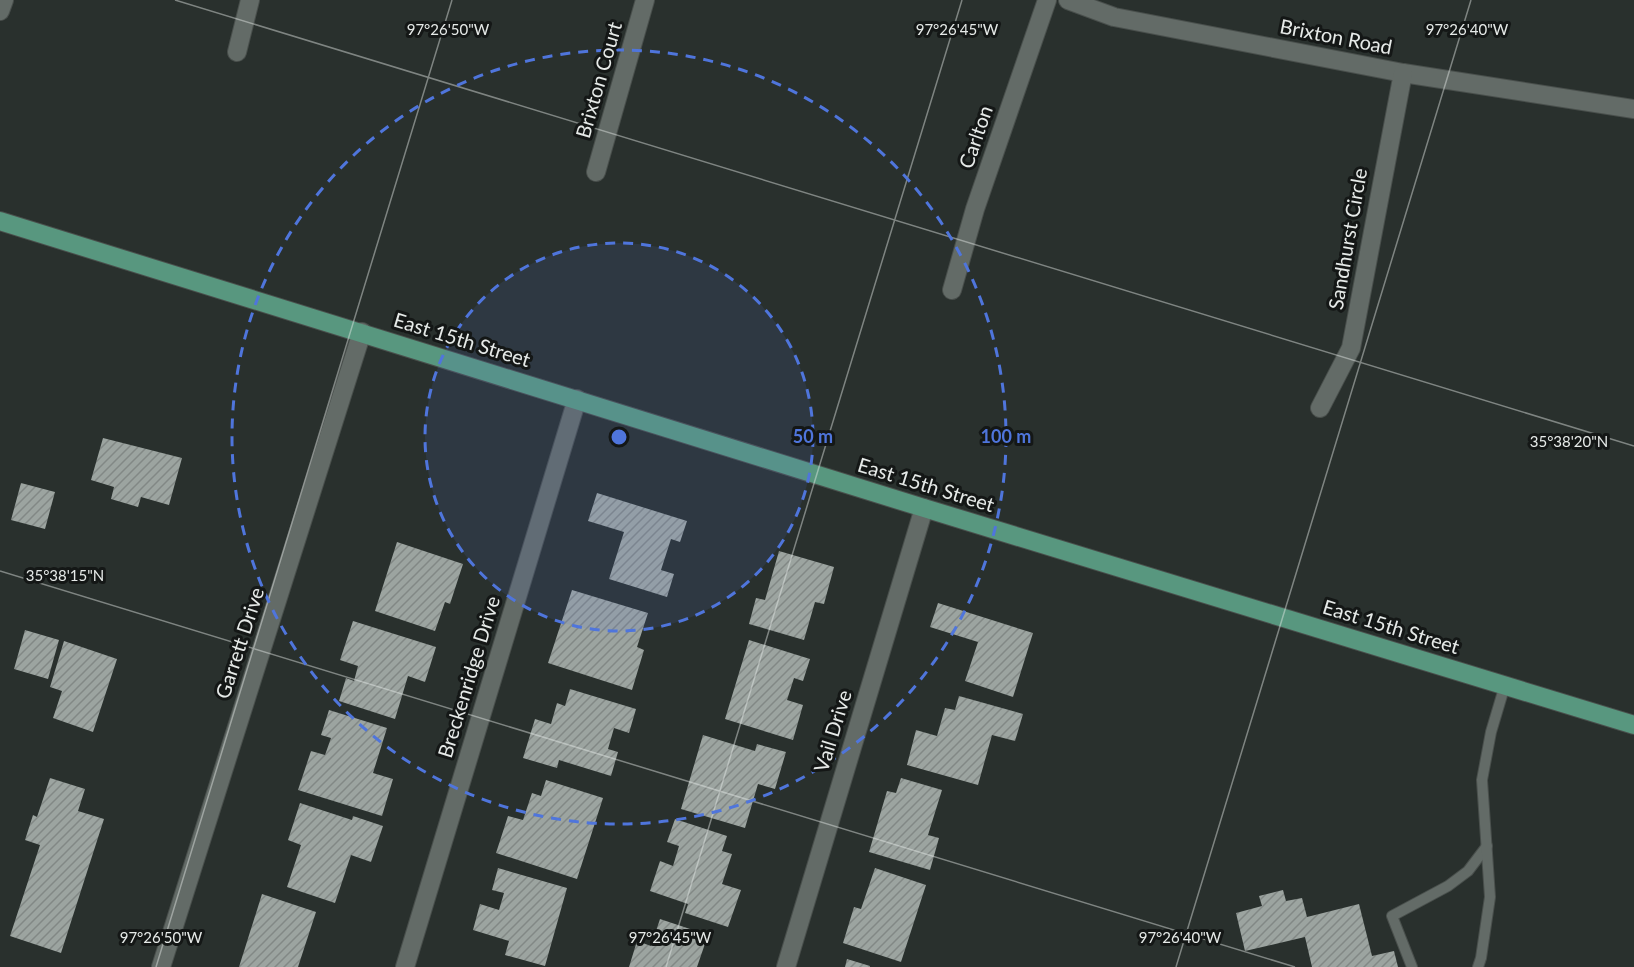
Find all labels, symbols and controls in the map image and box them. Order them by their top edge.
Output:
street label: Brixton Road [1278,13,1394,59]
street label: Brixton Court [570,19,626,141]
text: 97°26'50"W [407,20,490,38]
text: 97°26'45"W [916,20,999,38]
text: 97°26'40"W [1426,20,1509,38]
street label: Carlton [953,102,997,171]
street label: Sandhurst Circle [1323,166,1371,312]
street label: East 15th Street [391,307,534,371]
text: 50 m [793,425,833,447]
text: 100 m [981,425,1031,447]
centre of rings [609,427,629,447]
text: 35°38'20"N [1530,432,1608,450]
street label: East 15th Street [855,452,998,516]
text: 35°38'15"N [26,566,104,584]
street label: Garrett Drive [210,584,268,701]
street label: Breckenridge Drive [432,593,504,760]
street label: East 15th Street [1320,594,1463,658]
street label: Vail Drive [808,687,856,775]
text: 97°26'50"W [120,928,203,946]
text: 97°26'45"W [629,928,712,946]
text: 97°26'40"W [1139,928,1222,946]

